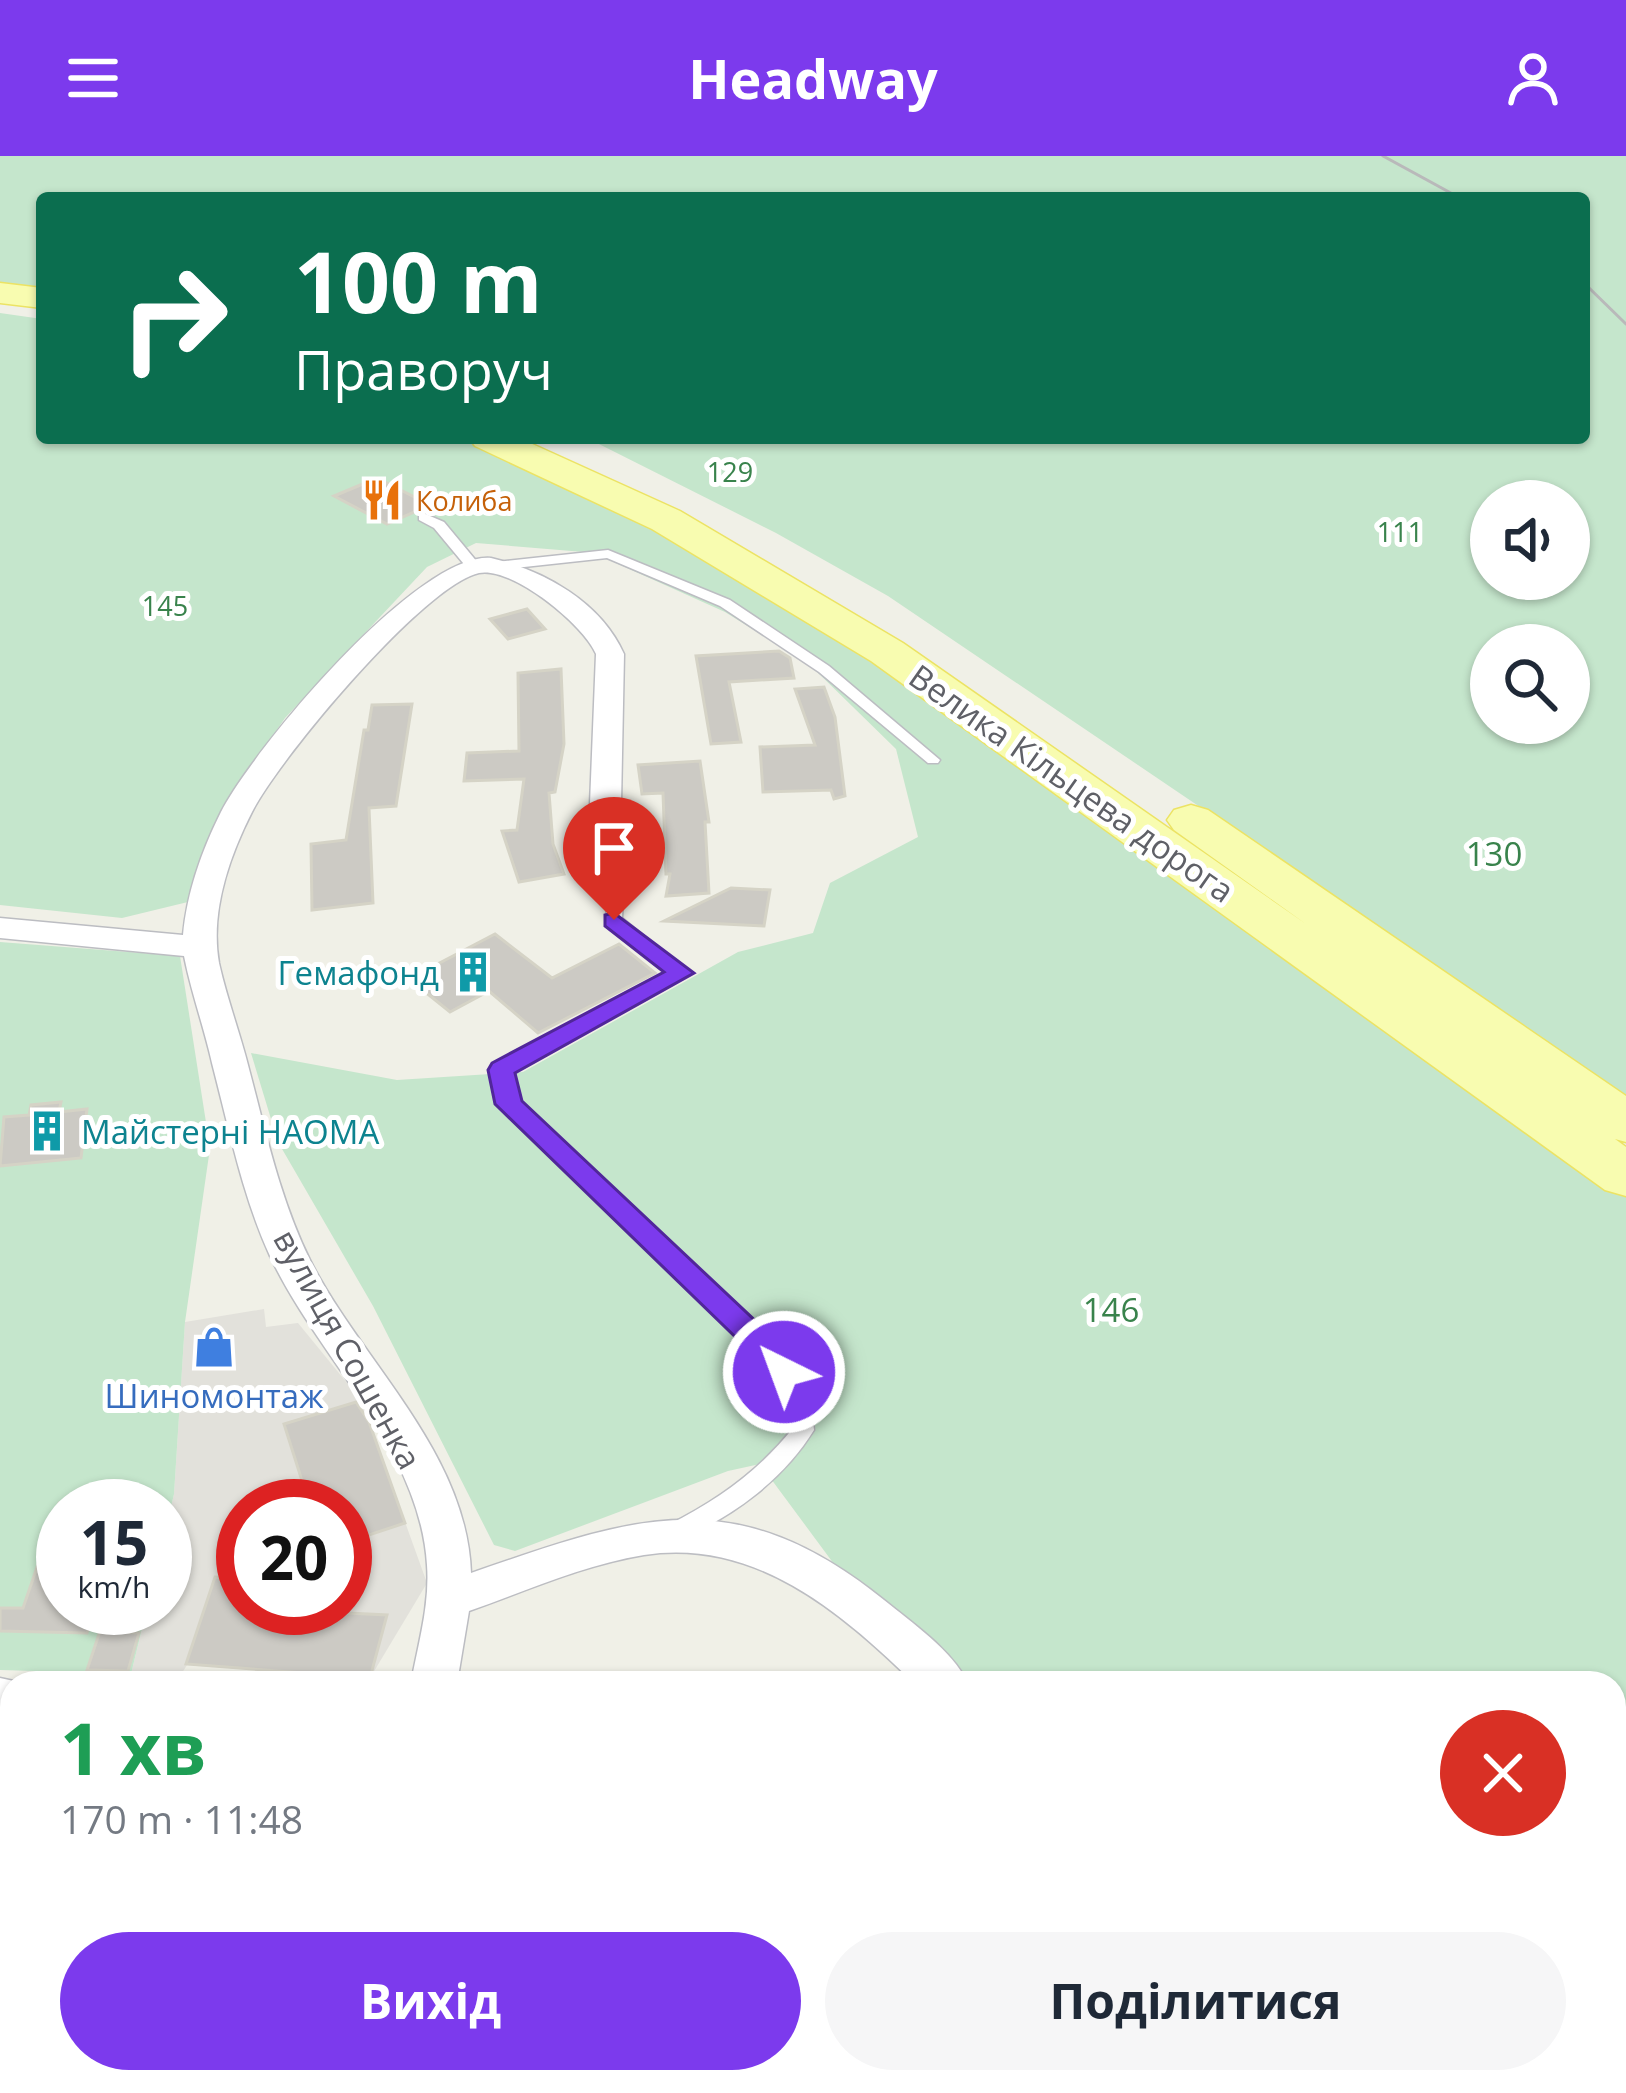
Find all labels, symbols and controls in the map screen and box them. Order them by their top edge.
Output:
text: Headway [688,41,938,115]
icon: menu [60,45,126,111]
icon: person [1500,45,1566,111]
text: 100 m [294,223,542,338]
icon: right [96,240,252,396]
text: Праворуч [294,332,553,406]
park label: 129 [707,453,753,490]
restaurant icon: Колиба [359,477,405,523]
map controls [1470,480,1590,744]
button: sound [1470,480,1590,600]
place label: Колиба [416,482,512,519]
park label: 111 [1377,513,1423,550]
park label: 145 [142,587,188,624]
button: search [1470,624,1590,744]
street label: Велика Кільцева дорога [901,654,1243,912]
pin [563,797,665,920]
icon: arrive [581,815,647,881]
park label: 130 [1466,831,1522,876]
building icon: Гемафонд [450,949,496,995]
place label: Гемафонд [277,950,439,995]
building icon: Майстерні НАОМА [24,1108,70,1154]
place label: Майстерні НАОМА [81,1109,379,1154]
street label: вулиця Сошенка [263,1221,433,1477]
park label: 146 [1083,1287,1139,1332]
position arrow [721,1309,847,1435]
shop icon: Шиномонтаж [191,1324,237,1370]
place label: Шиномонтаж [105,1373,324,1418]
speed limit sign: 20 [216,1479,372,1635]
text: 15 [80,1501,148,1583]
text: km/h [78,1566,150,1607]
text: 1 хв [60,1698,207,1796]
button: close [1440,1710,1566,1836]
text: 170 m · 11:48 [60,1792,303,1845]
button: Вихід [60,1932,801,2070]
button: Поділитися [825,1932,1566,2070]

